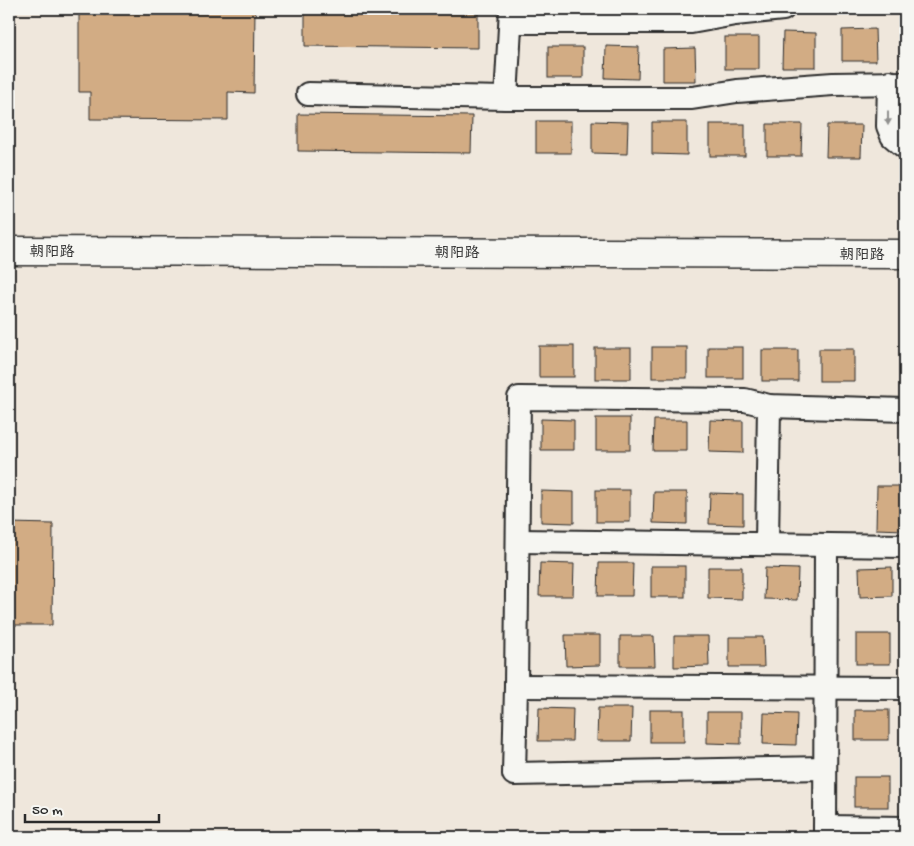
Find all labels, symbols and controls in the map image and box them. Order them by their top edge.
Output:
one-way arrow [884,110,892,126]
street label: 朝阳路 [29,244,75,262]
street label: 朝阳路 [434,245,480,263]
street label: 朝阳路 [839,247,885,265]
scale bar [25,791,159,823]
text: 50 m [32,802,63,820]

